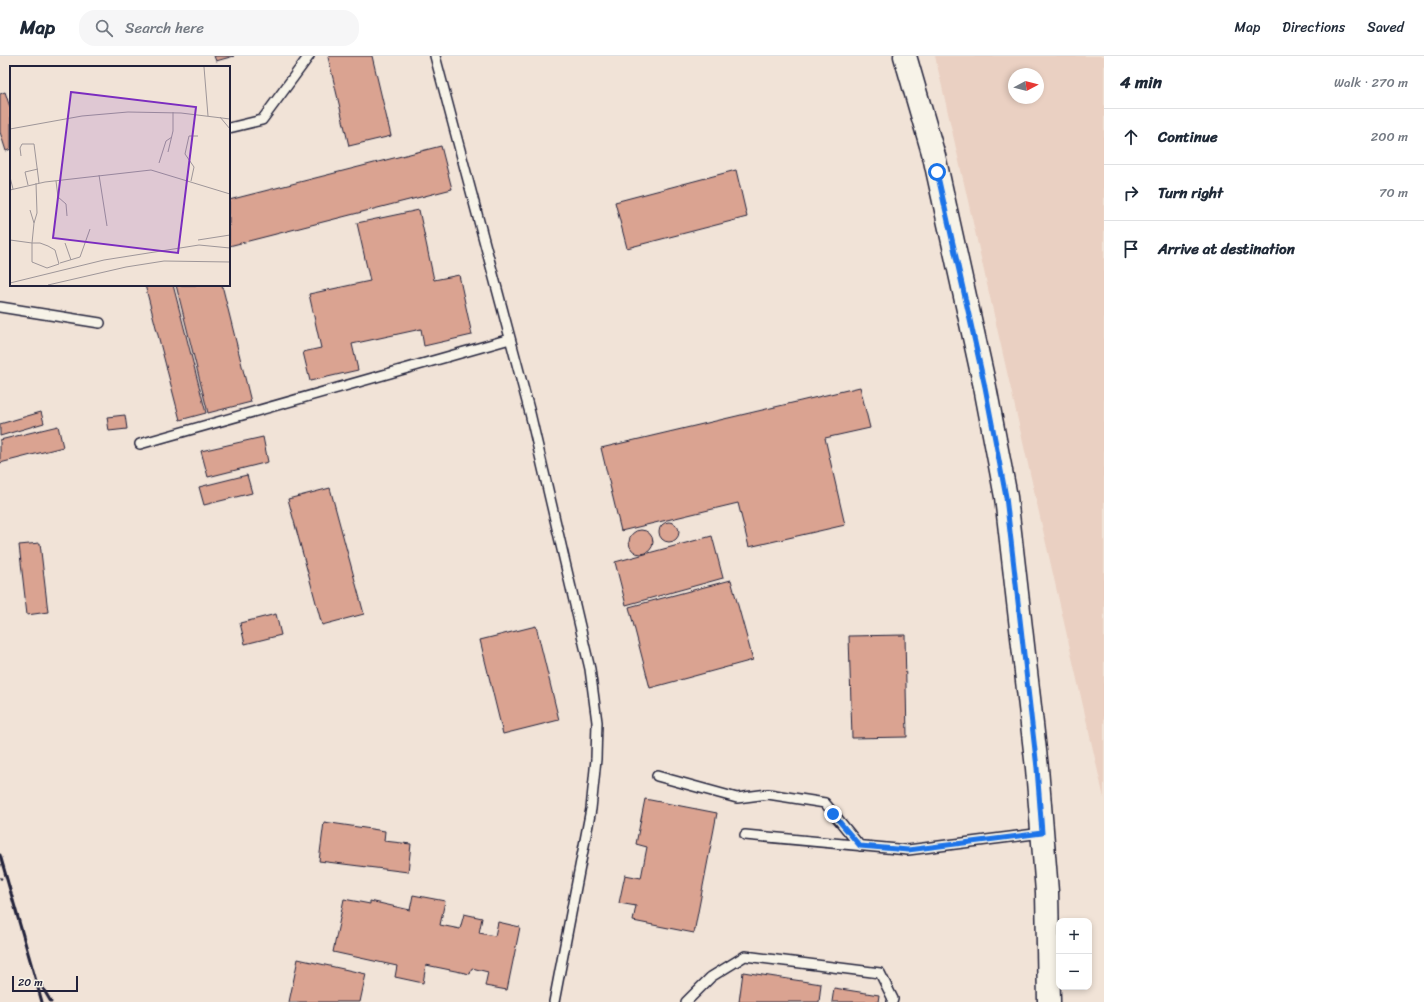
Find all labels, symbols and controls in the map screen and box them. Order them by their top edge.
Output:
search box [79,10,359,46]
text: Map [20,11,55,44]
text: Search here [125,15,204,41]
text: Map [1234,15,1260,40]
text: Directions [1282,15,1345,40]
text: Saved [1367,15,1404,40]
icon: search [93,17,115,39]
inset map [10,66,230,286]
text: 4 min [1120,67,1162,97]
north arrow [1008,68,1044,104]
text: Walk · 270 m [1334,71,1408,94]
text: Continue [1158,124,1218,150]
text: 200 m [1371,125,1408,148]
icon: ahead [1120,126,1142,148]
route start [928,163,946,181]
text: Turn right [1158,180,1223,206]
text: 70 m [1379,181,1408,204]
icon: right [1120,182,1142,204]
text: Arrive at destination [1158,236,1295,262]
icon: arrive [1120,238,1142,260]
route end [824,805,842,823]
map controls [1056,918,1092,990]
button: + [1056,918,1092,954]
button: − [1056,954,1092,990]
text: 20 m [18,973,43,992]
scale bar [12,974,78,993]

